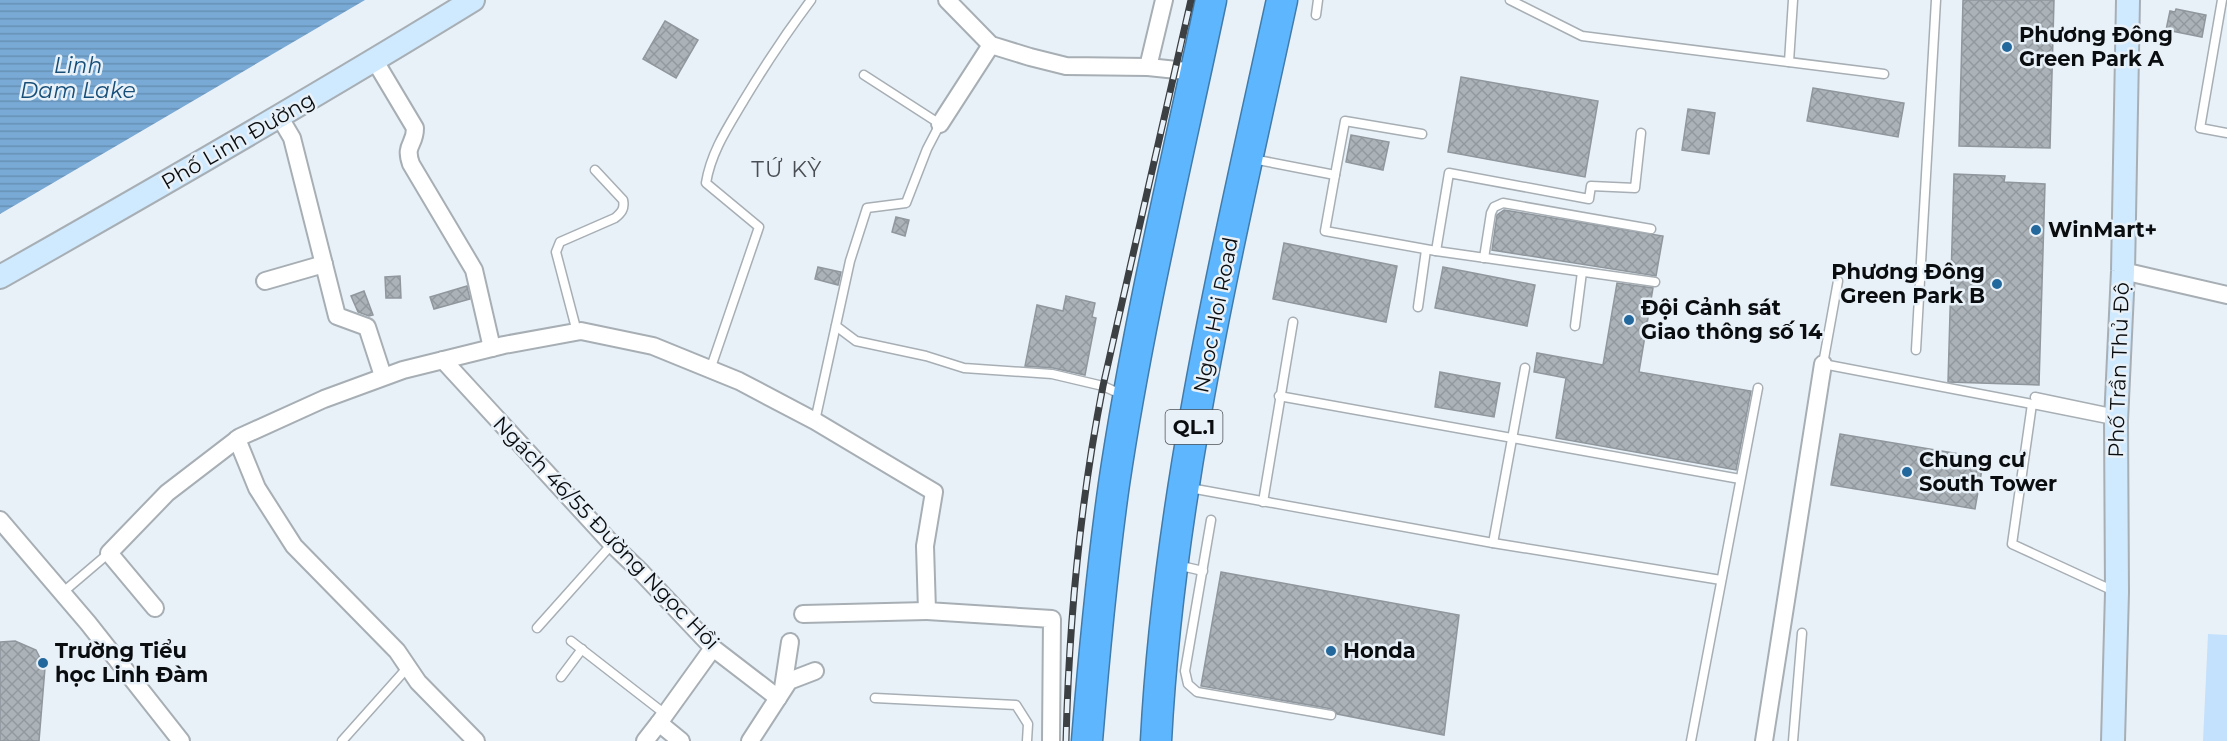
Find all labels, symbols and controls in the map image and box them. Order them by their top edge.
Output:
place label: Phương Đông Green Park A [2019,22,2173,71]
marker: Phương Đông Green Park A [2000,40,2014,54]
water label: Linh Dam Lake [20,52,136,104]
street label: Phố Linh Đường [157,87,319,195]
district label: TỨ KỲ [751,156,823,183]
place label: WinMart+ [2048,217,2157,242]
marker: WinMart+ [2029,223,2043,237]
street label: Ngoc Hoi Road [1188,235,1243,395]
place label: Phương Đông Green Park B [1831,259,1985,308]
marker: Phương Đông Green Park B [1990,277,2004,291]
street label: Phố Trần Thủ Độ [2103,282,2134,458]
place label: Đội Cảnh sát Giao thông số 14 [1641,295,1823,344]
marker: Đội Cảnh sát Giao thông số 14 [1622,313,1636,327]
road number: QL.1 [1166,410,1222,444]
street label: Ngách 46/55 Đường Ngọc Hồi [488,411,725,655]
place label: Chung cư South Tower [1919,447,2057,496]
marker: Chung cư South Tower [1900,465,1914,479]
place label: Trường Tiểu học Linh Đàm [55,638,208,687]
place label: Honda [1343,638,1416,663]
marker: Honda [1324,644,1338,658]
marker: Trường Tiểu học Linh Đàm [36,656,50,670]

